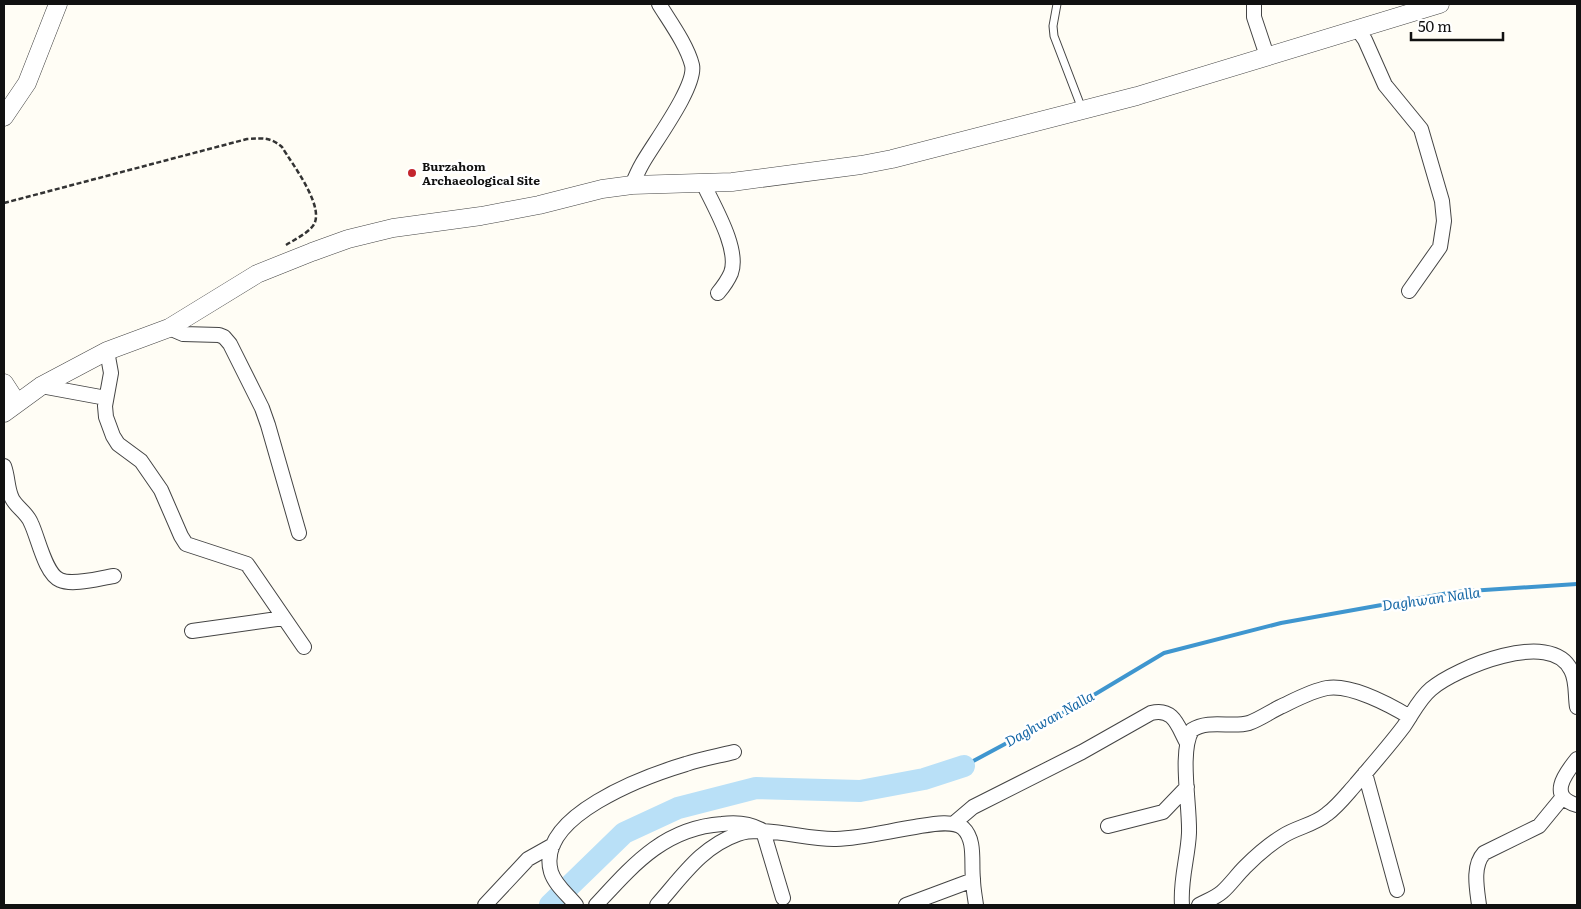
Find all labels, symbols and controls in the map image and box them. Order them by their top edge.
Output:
scale bar [1411,10,1504,42]
text: 50 m [1418,14,1452,37]
place label: Burzahom Archaeological Site [422,157,540,189]
marker: Burzahom Archaeological Site [406,167,418,179]
water label: Daghwan Nalla [1381,581,1481,615]
water label: Daghwan Nalla [1001,685,1097,751]

